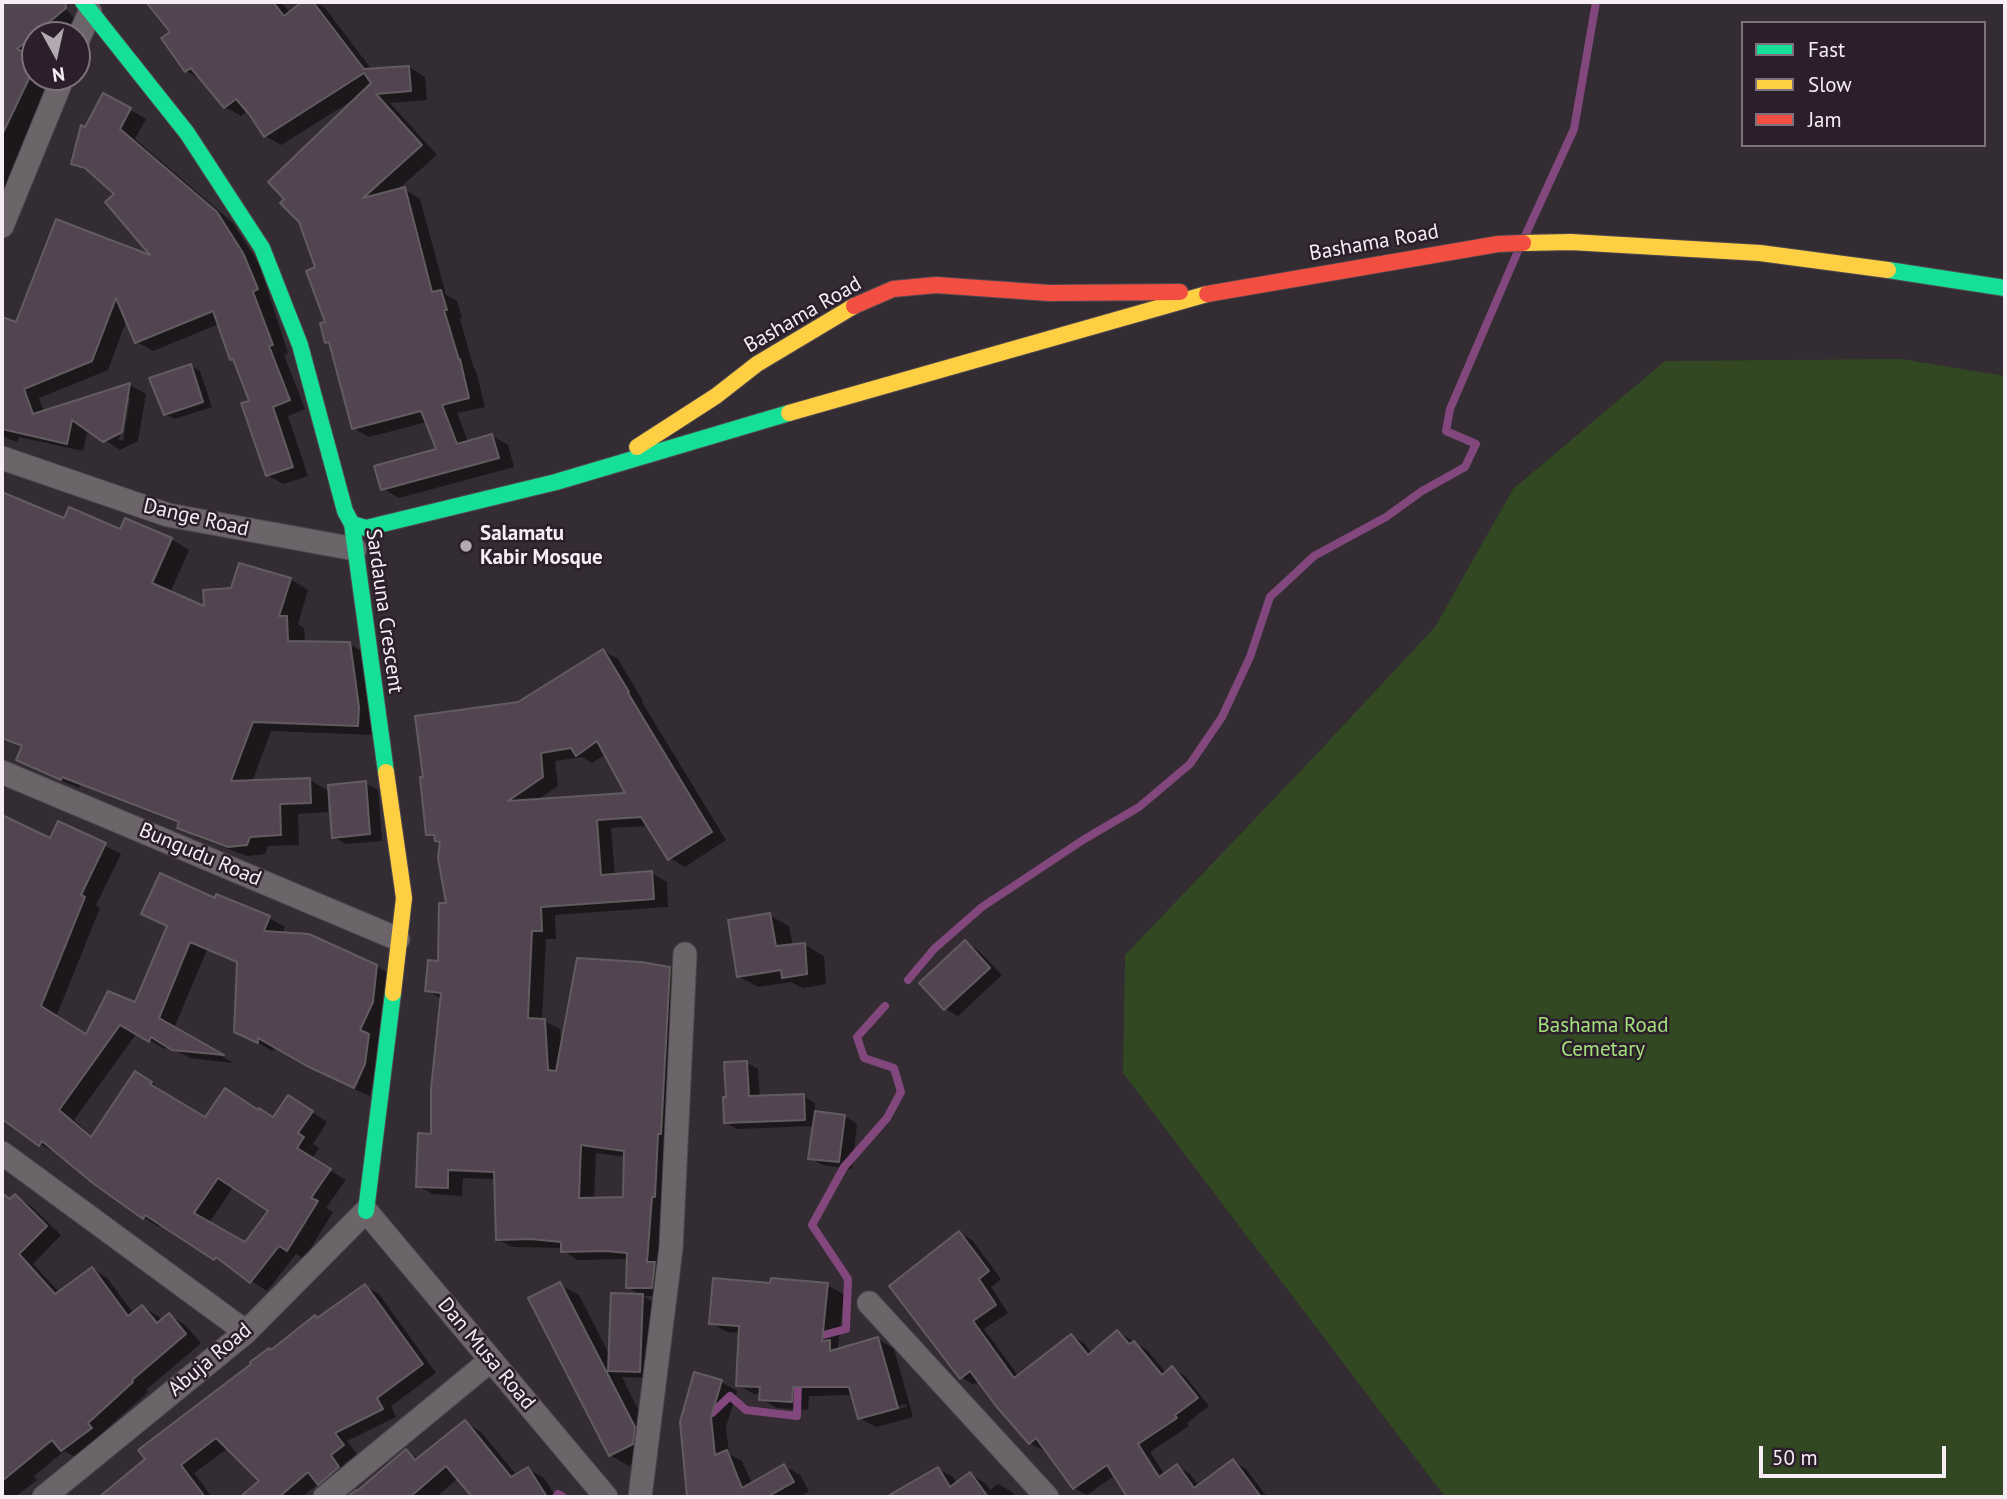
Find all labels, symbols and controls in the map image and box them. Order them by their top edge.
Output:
north arrow [21,21,91,91]
legend [1741,21,1986,147]
text: Fast [1808,36,1845,63]
text: N [51,62,67,88]
text: Slow [1808,71,1852,98]
text: Jam [1808,106,1842,133]
street label: Bashama Road [1307,219,1441,267]
street label: Bashama Road [740,271,866,359]
street label: Dange Road [141,494,251,542]
place label: Salamatu Kabir Mosque [480,521,603,571]
street label: Sardauna Crescent [360,527,408,695]
marker: Salamatu Kabir Mosque [458,538,474,554]
street label: Bungudu Road [135,818,265,892]
park label: Bashama Road Cemetary [1538,1013,1668,1063]
street label: Dan Musa Road [432,1293,540,1415]
street label: Abuja Road [163,1318,257,1402]
scale bar [1762,1432,1949,1476]
text: 50 m [1772,1444,1818,1471]

